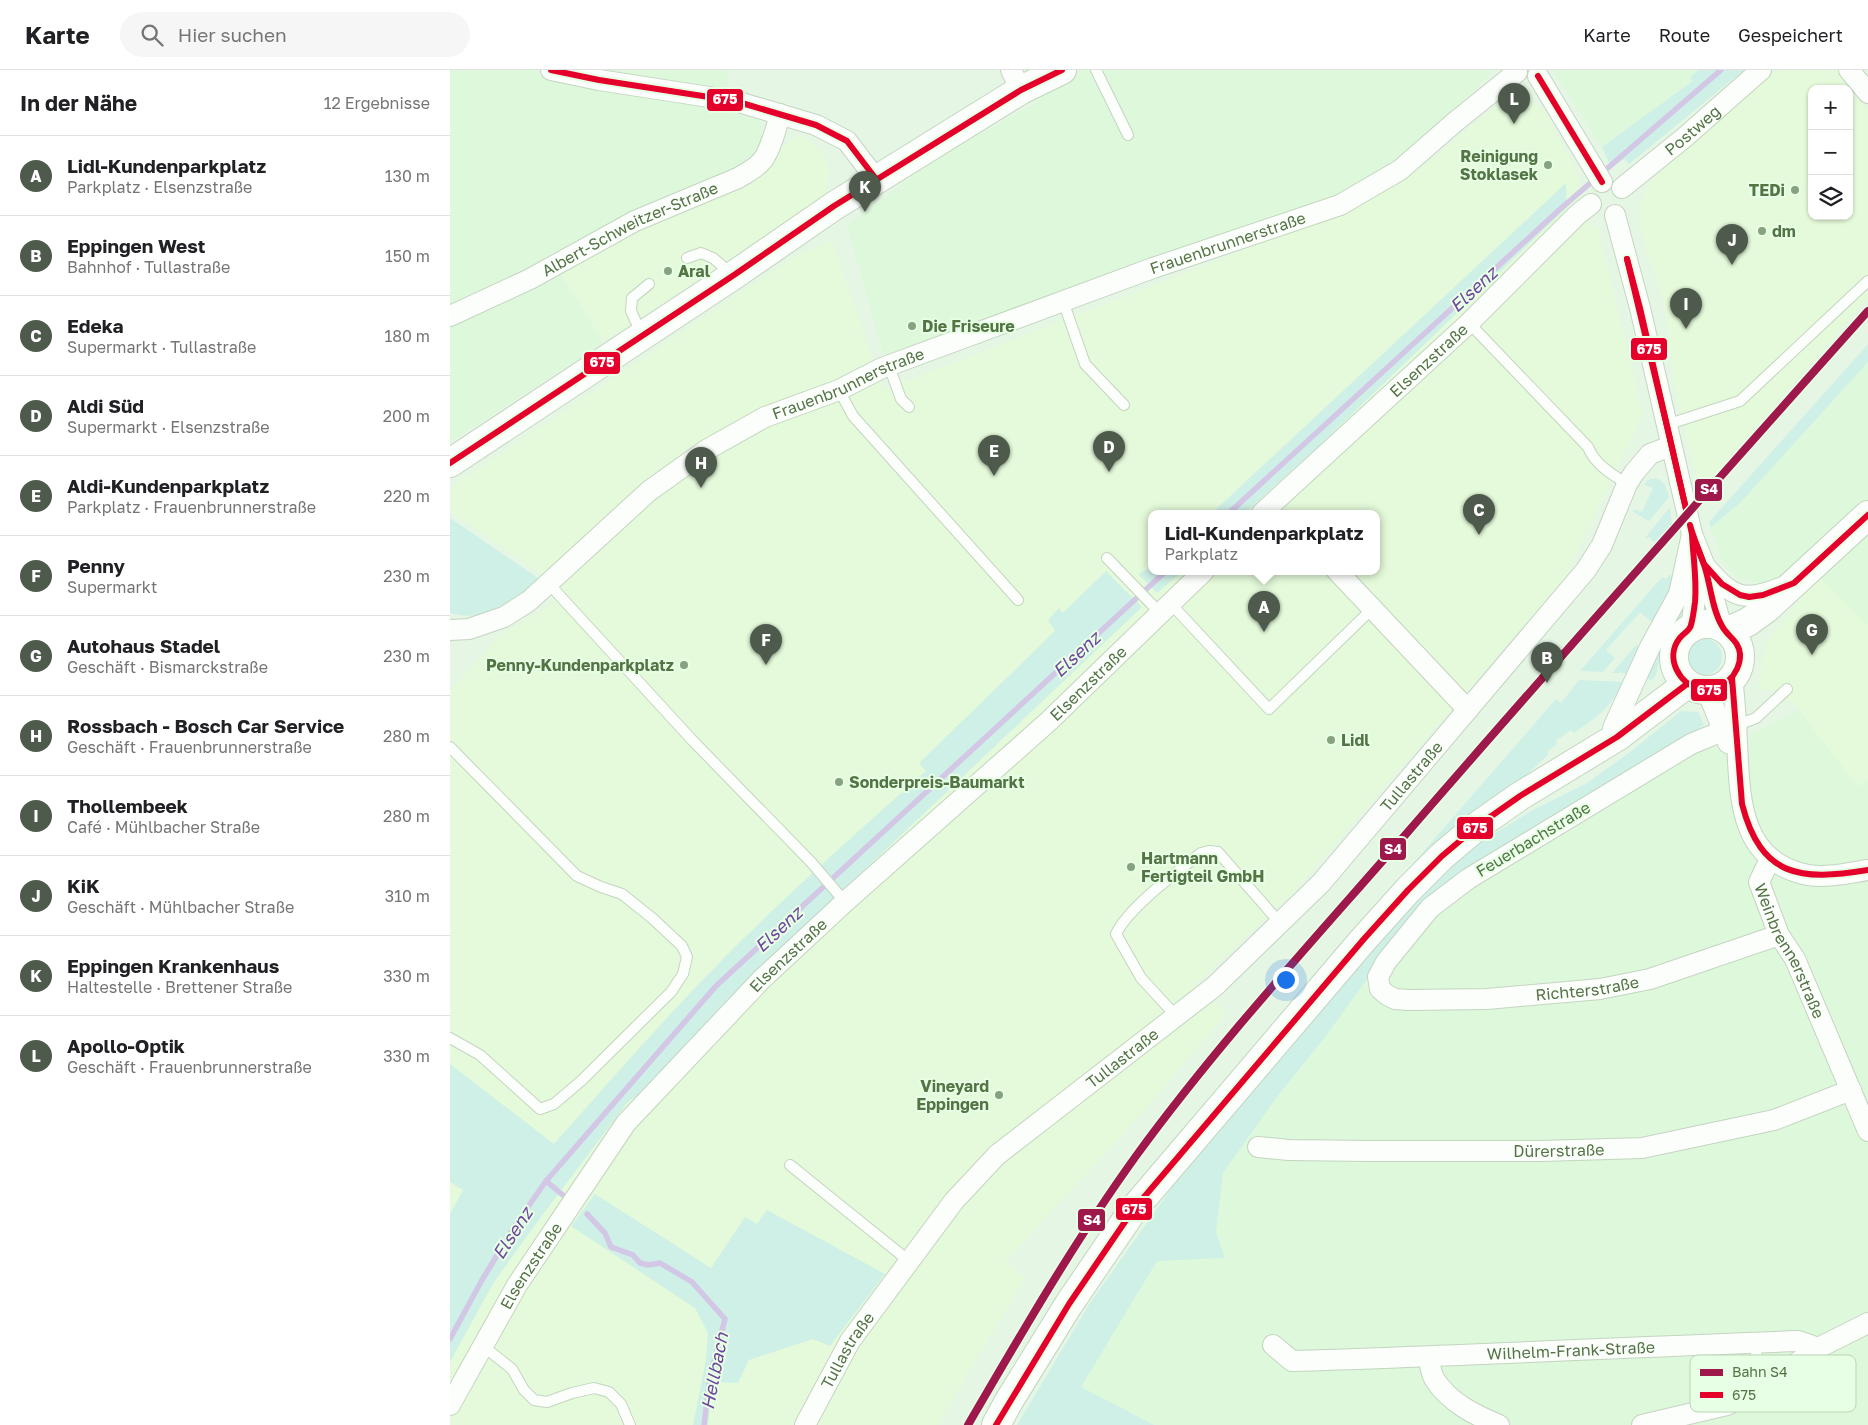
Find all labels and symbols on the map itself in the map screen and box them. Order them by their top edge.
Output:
pin: L [1498,83,1530,124]
line badge: 675 [706,88,744,112]
text: 675 [712,90,738,107]
street label: Postweg [1660,101,1724,160]
place label: Reinigung Stoklasek [1460,146,1539,184]
marker: Reinigung Stoklasek [1542,159,1554,171]
pin: K [849,171,881,212]
street label: Albert-Schweitzer-Straße [538,178,721,281]
place label: TEDi [1749,180,1785,200]
marker: TEDi [1789,184,1801,196]
street label: Frauenbrunnerstraße [1147,207,1308,278]
place label: dm [1772,221,1796,241]
pin: J [1716,224,1748,265]
marker: dm [1756,225,1768,237]
water label: Elsenz [1445,260,1503,316]
place label: Aral [678,261,711,281]
marker: Aral [662,265,674,277]
pin: I [1670,288,1702,329]
place label: Die Friseure [922,316,1015,336]
street label: Elsenzstraße [1385,319,1472,401]
marker: Die Friseure [906,320,918,332]
line badge: 675 [1630,337,1668,361]
text: 675 [1636,340,1662,357]
street label: Frauenbrunnerstraße [769,343,927,424]
line badge: 675 [583,351,621,375]
text: 675 [589,353,615,370]
pin: D [1093,431,1125,472]
pin: E [978,435,1010,476]
pin: H [685,447,717,488]
line badge: S4 [1694,478,1723,502]
text: S4 [1700,480,1718,497]
pin: C [1463,494,1495,535]
pin: A [1248,591,1280,632]
pin: G [1796,614,1828,655]
pin: F [750,624,782,665]
water label: Elsenz [1048,625,1106,681]
street label: Elsenzstraße [1045,642,1131,725]
pin: B [1531,642,1563,683]
place label: Penny-Kundenparkplatz [486,655,674,675]
marker: Penny-Kundenparkplatz [678,659,690,671]
line badge: 675 [1690,678,1728,702]
text: 675 [1696,681,1722,698]
place label: Lidl [1341,730,1370,750]
marker: Lidl [1325,734,1337,746]
street label: Tullastraße [1376,737,1447,816]
place label: Sonderpreis-Baumarkt [849,772,1025,792]
marker: Sonderpreis-Baumarkt [833,776,845,788]
street label: Feuerbachstraße [1472,797,1594,881]
line badge: 675 [1456,816,1494,840]
text: 675 [1462,819,1488,836]
line badge: S4 [1379,837,1407,861]
text: S4 [1384,840,1402,857]
place label: Hartmann Fertigteil GmbH [1141,848,1264,886]
marker: Hartmann Fertigteil GmbH [1125,861,1137,873]
street label: Weinbrennerstraße [1750,880,1829,1021]
water label: Elsenz [750,900,808,956]
street label: Elsenzstraße [745,914,831,996]
your location [1273,967,1299,993]
street label: Richterstraße [1535,971,1641,1005]
street label: Tullastraße [1082,1024,1162,1092]
place label: Vineyard Eppingen [916,1076,989,1114]
marker: Vineyard Eppingen [993,1089,1005,1101]
street label: Dürerstraße [1513,1139,1605,1161]
line badge: 675 [1115,1197,1153,1221]
text: 675 [1121,1200,1147,1217]
water label: Elsenz [487,1202,538,1263]
line badge: S4 [1077,1208,1106,1232]
text: S4 [1083,1211,1101,1228]
street label: Elsenzstraße [496,1219,566,1313]
street label: Tullastraße [816,1308,878,1392]
water label: Hellbach [696,1330,732,1411]
street label: Wilhelm-Frank-Straße [1486,1337,1655,1364]
legend [1690,1355,1856,1412]
text: Bahn S4 [1732,1363,1788,1380]
text: 675 [1732,1386,1756,1403]

